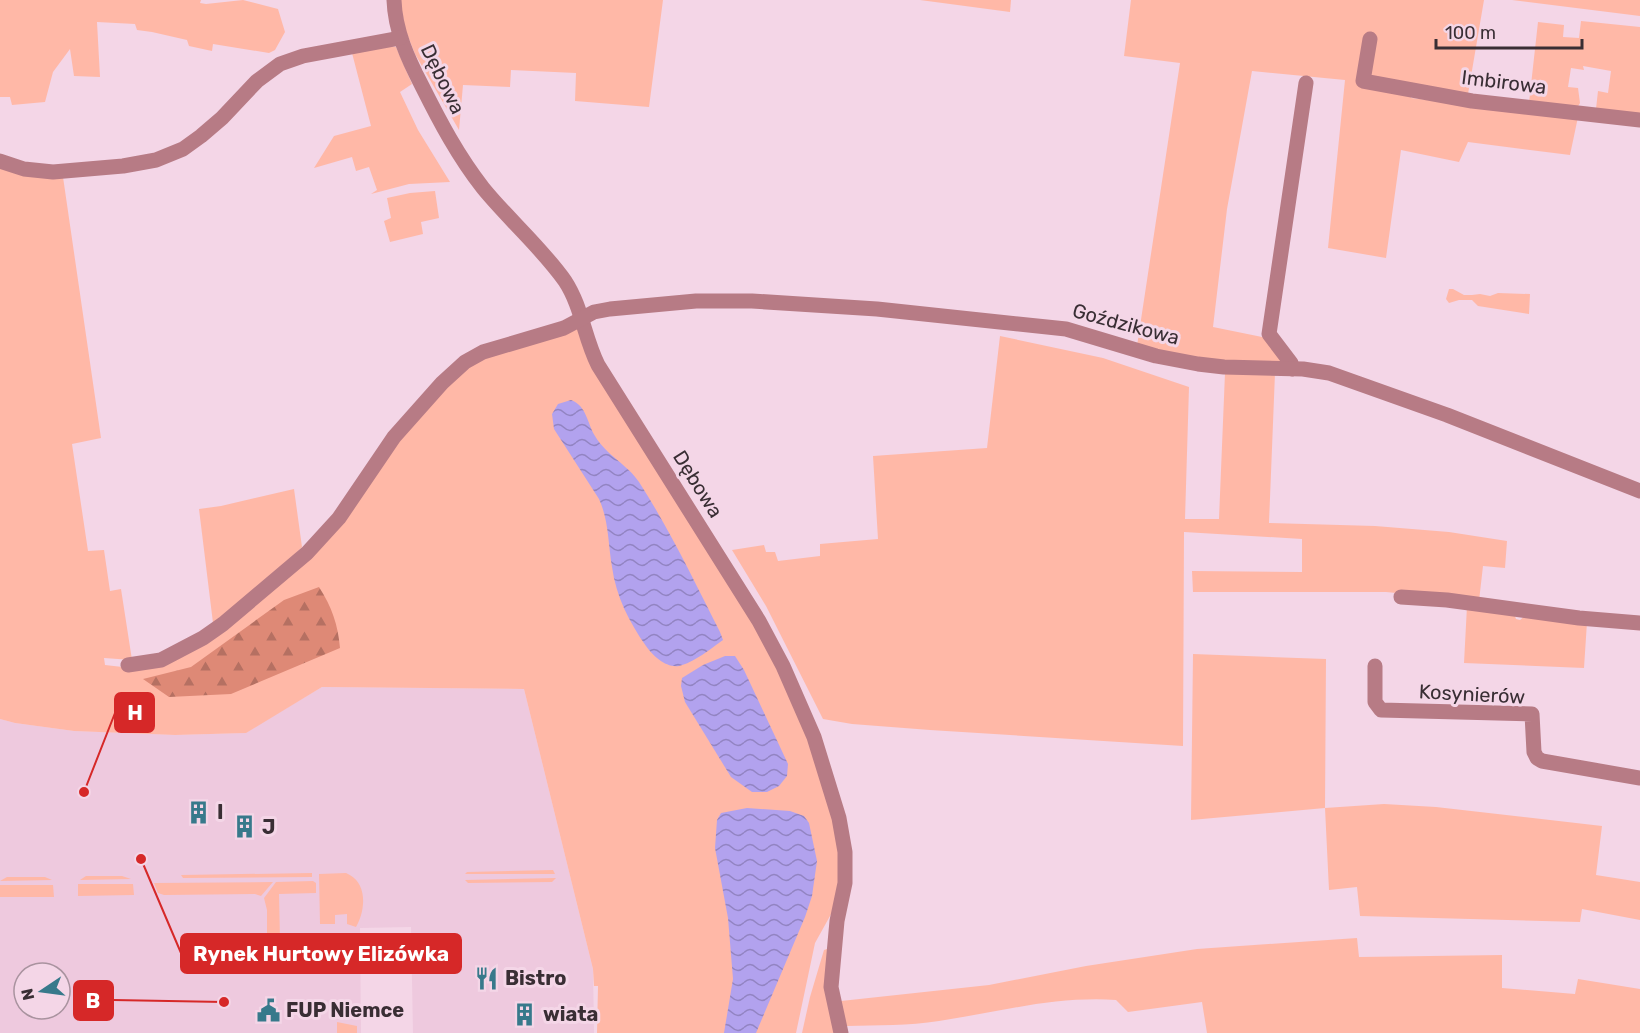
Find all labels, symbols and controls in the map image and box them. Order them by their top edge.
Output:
scale bar [1436,12,1582,50]
text: 100 m [1445,22,1496,44]
street label: Dębowa [416,40,470,118]
street label: Imbirowa [1460,65,1548,99]
street label: Goździkowa [1070,298,1182,350]
street label: Dębowa [668,446,728,522]
street label: Kosynierów [1418,679,1526,709]
callout: H [115,693,154,732]
text: H [127,700,143,725]
building icon: I [186,799,212,825]
place label: I [217,800,223,824]
building icon: J [231,814,257,840]
place label: J [262,815,275,839]
callout: Rynek Hurtowy Elizówka [181,934,461,973]
text: Rynek Hurtowy Elizówka [193,941,449,966]
north arrow [12,961,72,1021]
restaurant icon: Bistro [474,965,500,991]
place label: Bistro [505,966,566,990]
callout: B [74,981,113,1020]
text: N [17,987,38,1002]
text: B [86,988,100,1013]
public building icon: FUP Niemce [255,997,281,1023]
place label: FUP Niemce [286,998,404,1022]
building icon: wiata [512,1001,538,1027]
place label: wiata [543,1002,598,1026]

